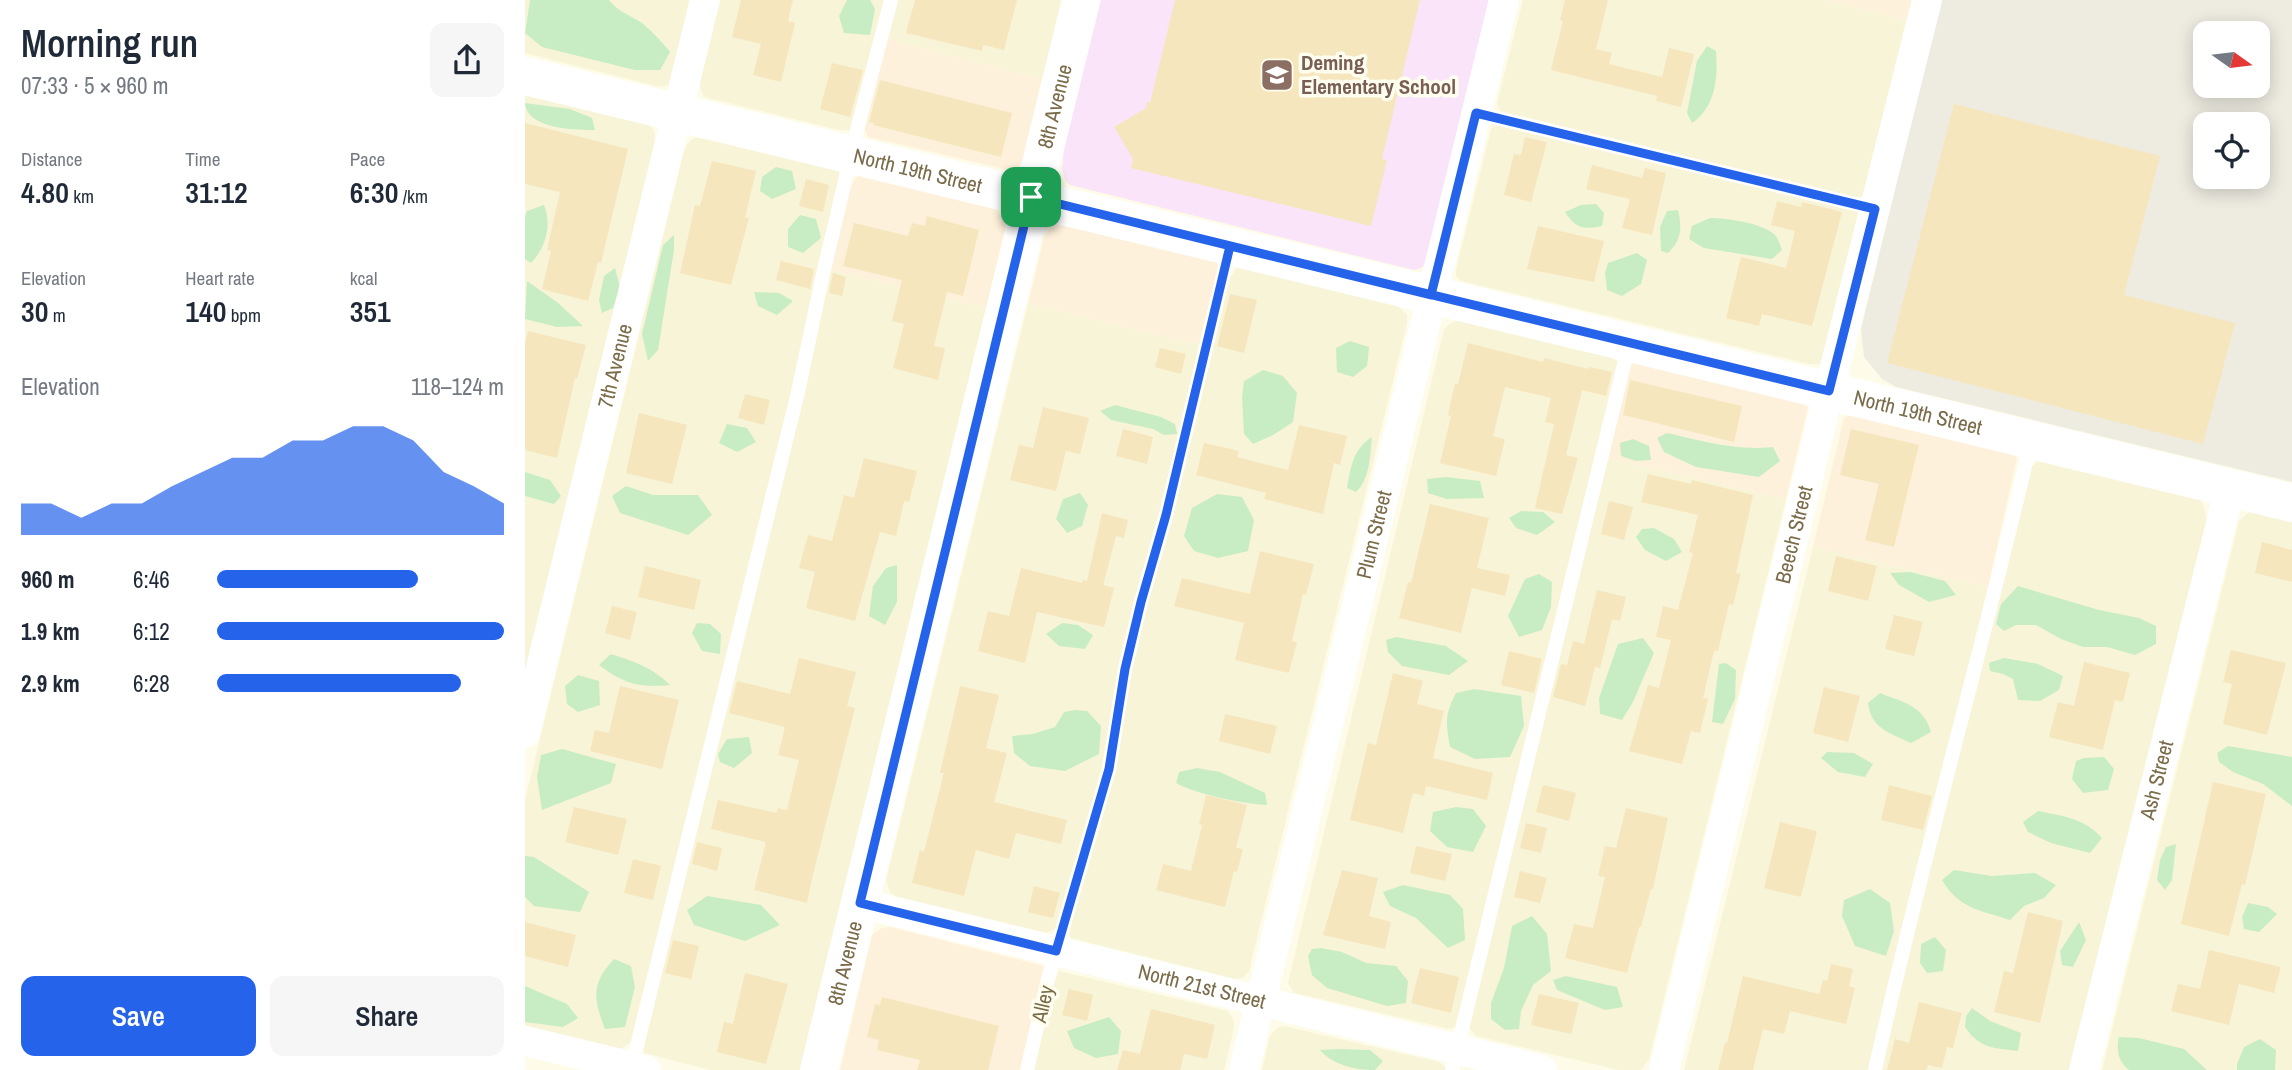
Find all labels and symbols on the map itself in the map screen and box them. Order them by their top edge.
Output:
north arrow [2193,21,2270,98]
place label: Deming Elementary School [1301,48,1456,101]
school or university icon: Deming Elementary School [1258,56,1296,94]
street label: 8th Avenue [1030,61,1079,152]
street label: North 19th Street [851,141,985,200]
pin [1001,167,1061,227]
street label: 7th Avenue [590,321,639,411]
street label: North 19th Street [1851,383,1985,442]
street label: Beech Street [1768,482,1820,586]
street label: Plum Street [1349,487,1398,582]
street label: Ash Street [2132,737,2180,823]
street label: 8th Avenue [820,918,869,1008]
street label: North 21st Street [1135,957,1269,1016]
street label: Alley [1024,982,1061,1026]

